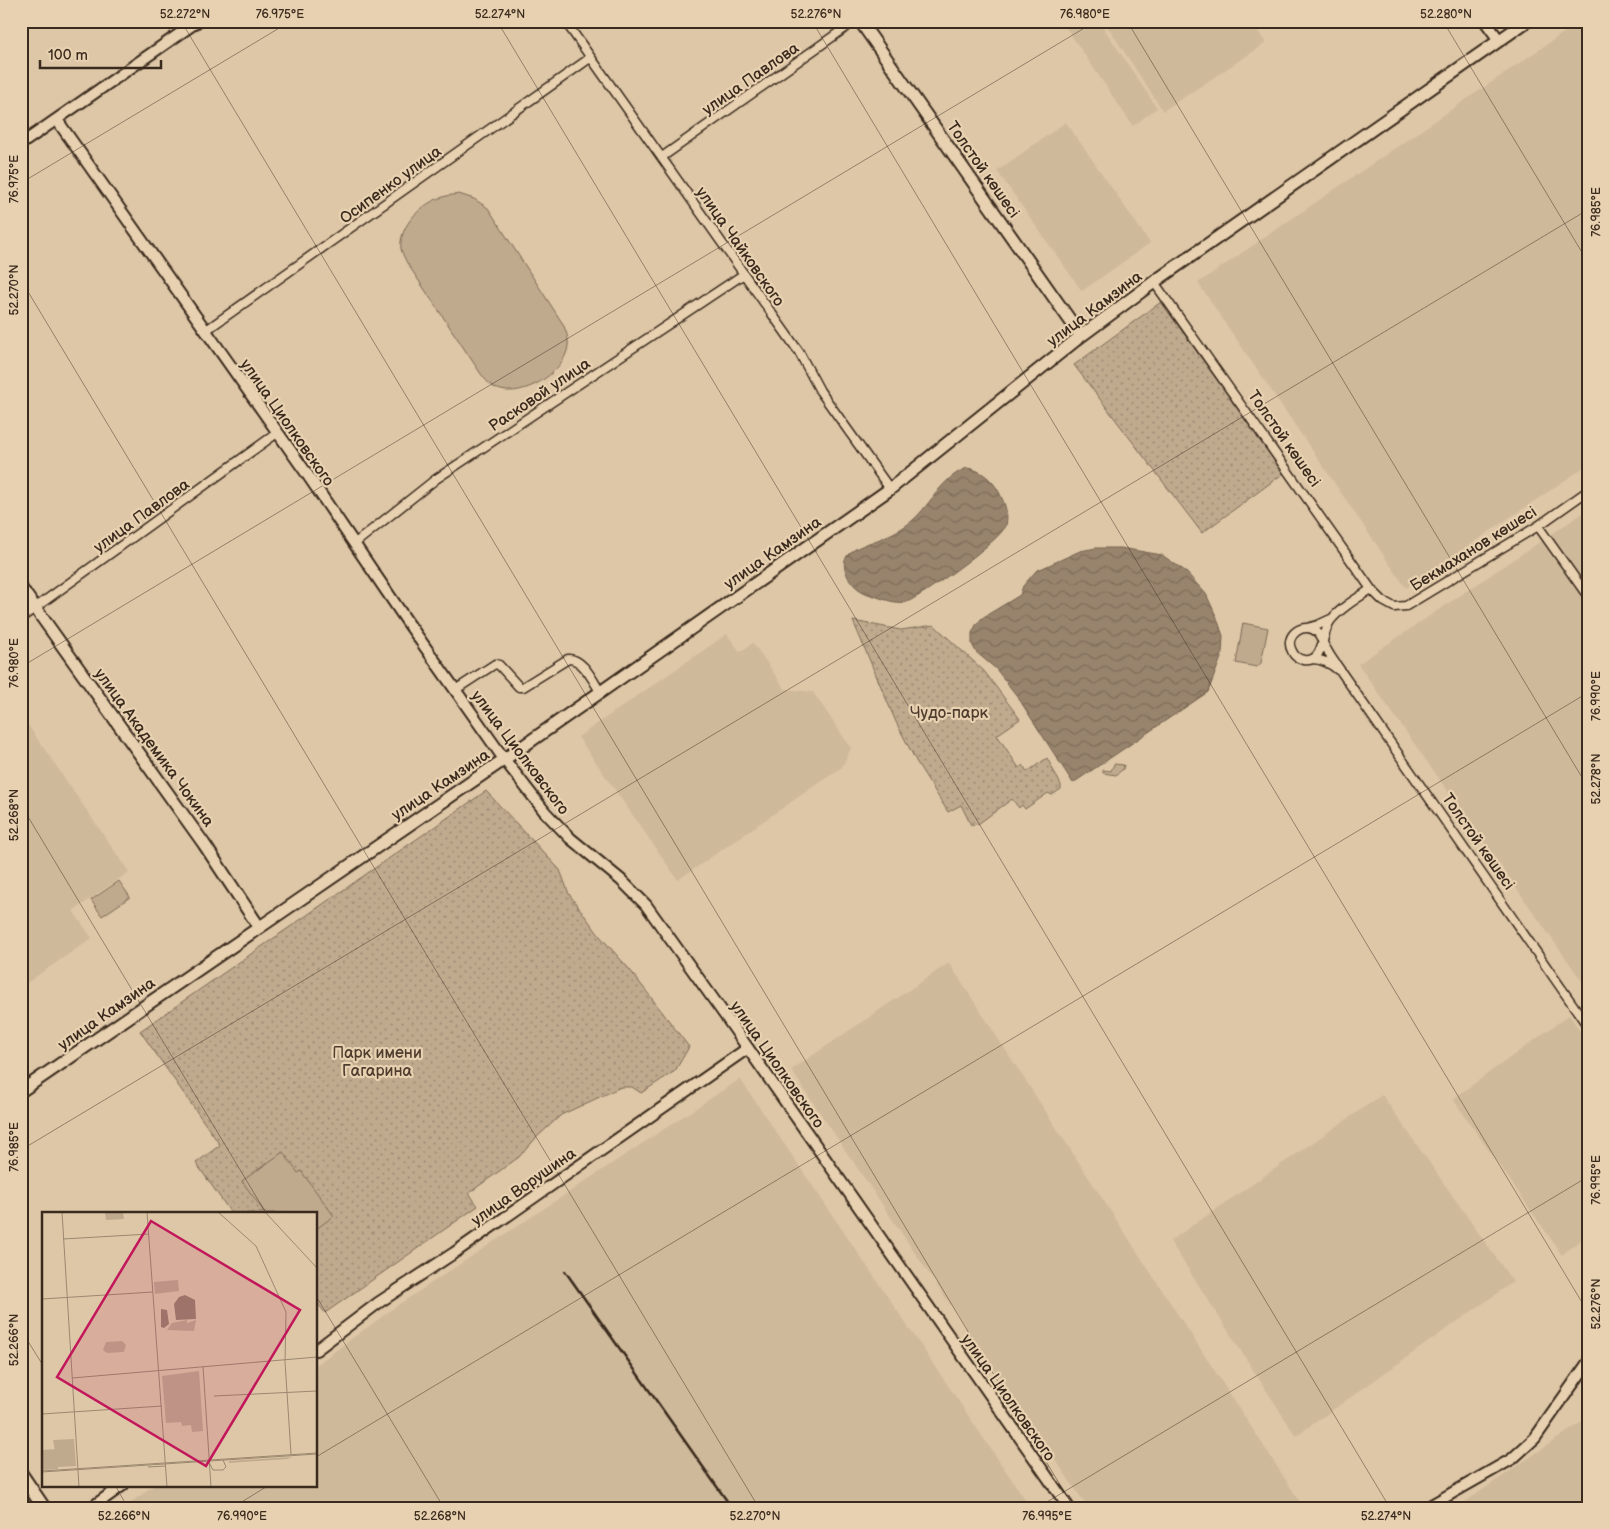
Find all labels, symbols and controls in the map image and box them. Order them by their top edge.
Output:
text: 52.272°N [160,7,210,22]
text: 76.975°E [256,7,304,22]
text: 52.274°N [475,7,525,22]
text: 52.276°N [791,7,841,22]
text: 76.980°E [1060,7,1110,22]
text: 52.280°N [1420,7,1472,22]
scale bar [40,38,161,70]
street label: улица Павлова [699,39,803,120]
text: 100 m [48,46,88,65]
street label: Толстой көшесі [942,118,1023,222]
street label: Осипенко улица [336,142,446,228]
text: 76.975°E [7,155,22,203]
street label: улица Чайковского [691,183,788,310]
text: 76.985°E [1589,187,1604,237]
text: 52.270°N [7,265,22,315]
street label: улица Камзина [1044,267,1147,351]
street label: Расковой улица [485,354,595,436]
street label: улица Циолковского [236,356,338,490]
street label: Толстой көшесі [1243,387,1324,491]
street label: улица Павлова [90,475,194,557]
street label: Бекмаханов көшесі [1407,503,1540,596]
street label: улица Камзина [721,512,825,594]
text: 76.980°E [7,638,22,688]
street label: улица Академика Чокина [90,665,218,831]
text: 76.990°E [1589,671,1604,721]
street label: улица Циолковского [467,687,573,819]
park label: Чудо-парк [910,704,989,723]
street label: улица Камзина [388,745,494,825]
text: 52.278°N [1589,754,1604,804]
text: 52.268°N [7,789,22,841]
street label: Толстой көшесі [1437,790,1518,894]
street label: улица Камзина [55,973,159,1055]
street label: улица Циолковского [726,998,828,1132]
park label: Парк имени Гагарина [332,1044,422,1081]
text: 76.985°E [7,1122,22,1172]
street label: улица Ворушина [468,1144,580,1230]
text: 76.995°E [1589,1155,1604,1205]
inset map [42,1212,318,1486]
text: 52.276°N [1589,1279,1604,1329]
text: 52.266°N [7,1314,22,1366]
street label: улица Циолковского [957,1331,1059,1465]
text: 52.266°N [98,1509,150,1524]
text: 76.990°E [217,1509,267,1524]
text: 52.268°N [414,1509,466,1524]
text: 52.270°N [730,1509,780,1524]
text: 76.995°E [1022,1509,1072,1524]
text: 52.274°N [1361,1509,1411,1524]

